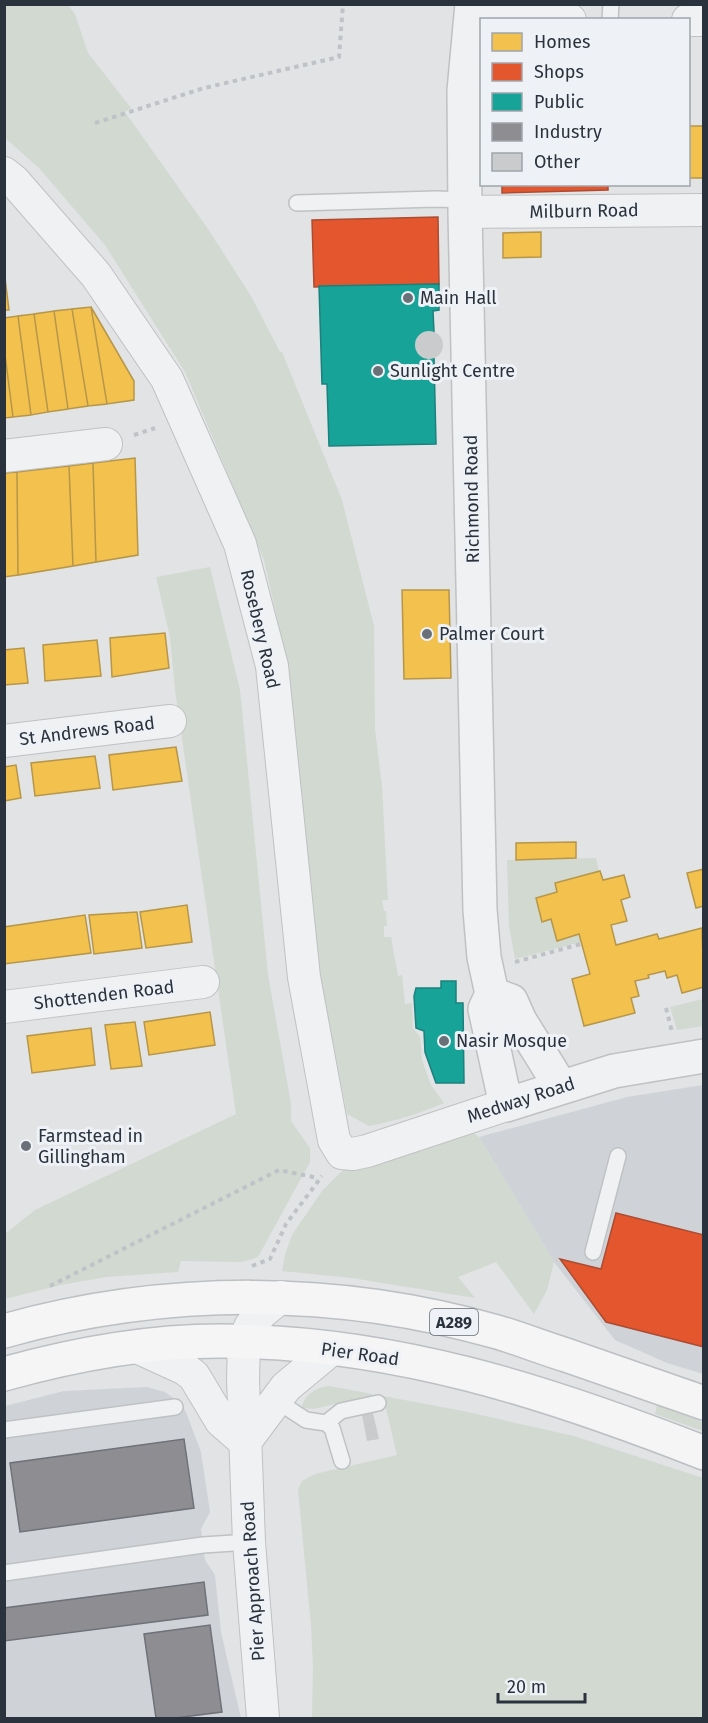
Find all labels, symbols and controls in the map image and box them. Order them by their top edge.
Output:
legend [480,18,690,186]
text: Homes [534,31,590,53]
text: Shops [534,61,584,83]
text: Public [534,91,584,113]
text: Industry [534,121,602,143]
text: Other [534,151,580,173]
street label: Milburn Road [529,199,639,223]
place label: Main Hall [420,287,497,309]
marker: Main Hall [401,291,415,305]
place label: Sunlight Centre [390,360,515,382]
marker: Sunlight Centre [371,364,385,378]
street label: Richmond Road [460,434,484,564]
street label: Rosebery Road [236,567,284,691]
place label: Palmer Court [439,623,545,645]
marker: Palmer Court [420,627,434,641]
street label: St Andrews Road [18,712,156,750]
street label: Shottenden Road [33,975,175,1015]
place label: Nasir Mosque [456,1030,567,1052]
marker: Nasir Mosque [437,1034,451,1048]
street label: Medway Road [464,1072,578,1128]
place label: Farmstead in Gillingham [38,1125,143,1168]
marker: Farmstead in Gillingham [19,1139,33,1153]
road number: A289 [430,1309,478,1335]
street label: Pier Road [320,1338,400,1370]
street label: Pier Approach Road [236,1500,270,1662]
scale bar [498,1666,585,1704]
text: 20 m [507,1676,546,1698]

